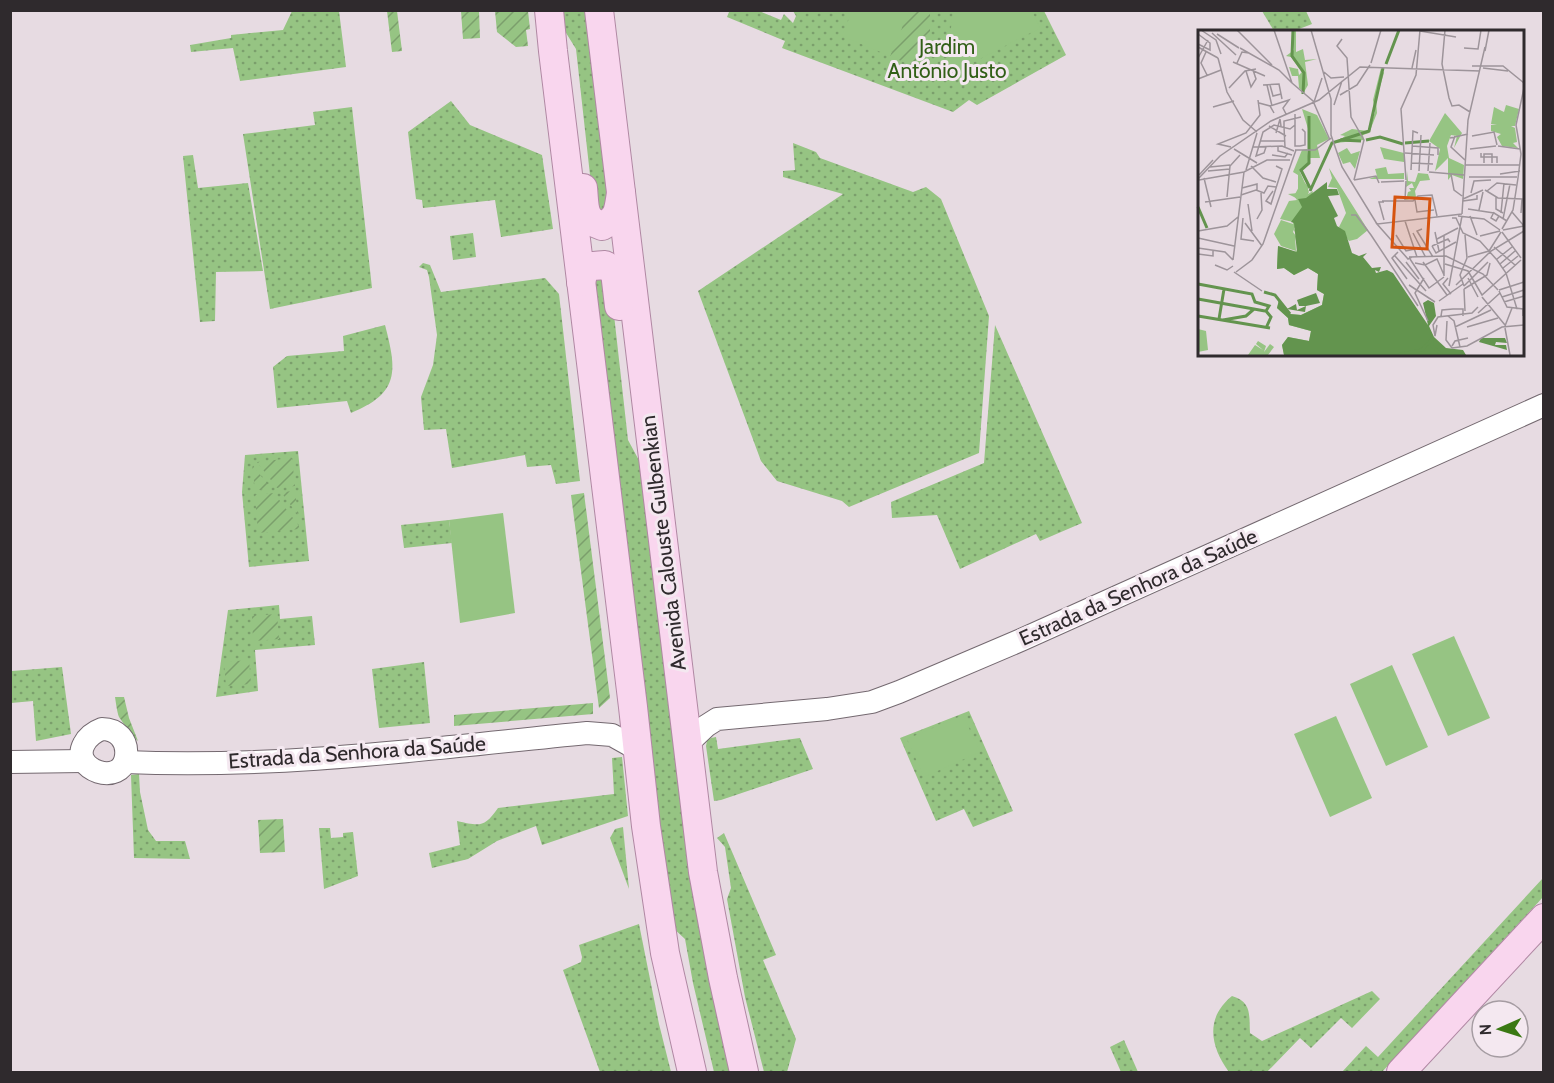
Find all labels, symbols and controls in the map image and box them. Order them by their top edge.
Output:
inset map [1198,30,1524,356]
park label: Jardim António Justo [888,34,1006,83]
street label: Avenida Calouste Gulbenkian [635,414,691,672]
street label: Estrada da Senhora da Saúde [1015,523,1261,651]
street label: Estrada da Senhora da Saúde [227,731,487,773]
north arrow [1470,999,1530,1059]
text: N [1476,1024,1495,1036]

